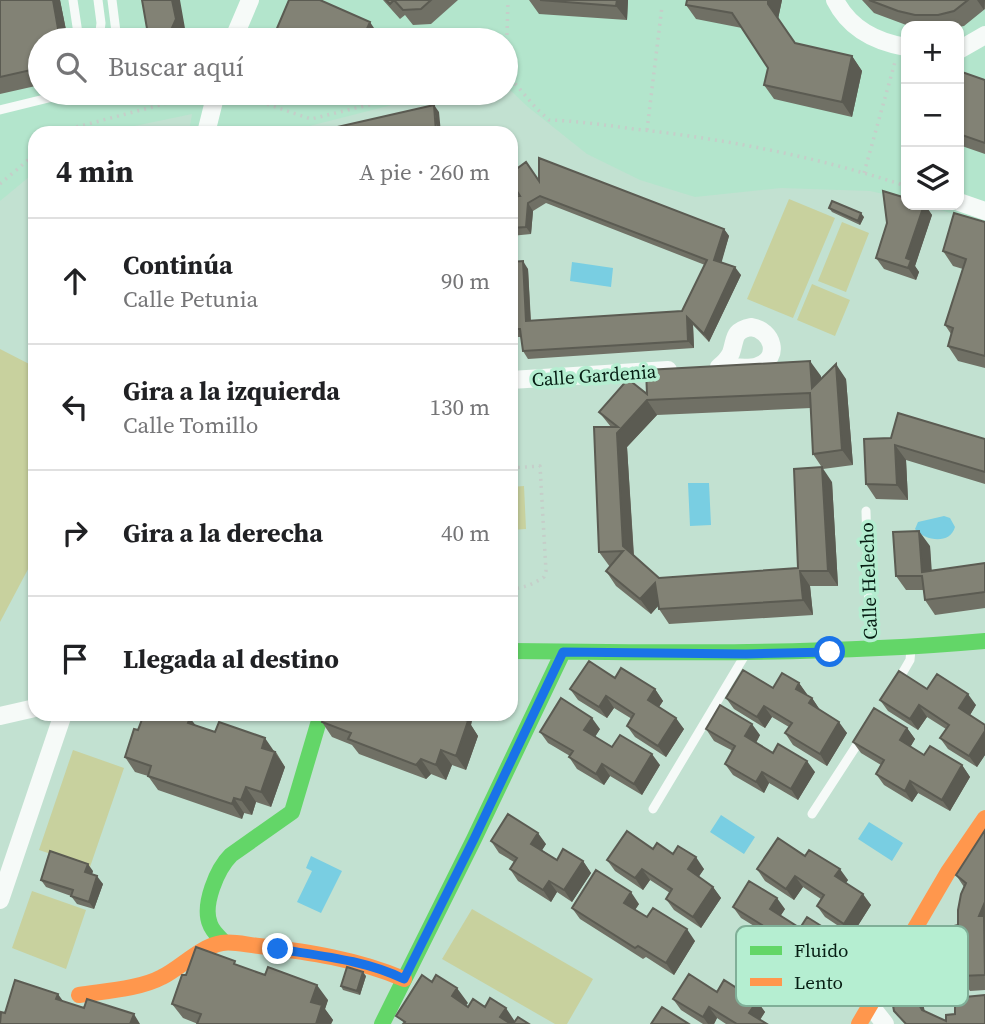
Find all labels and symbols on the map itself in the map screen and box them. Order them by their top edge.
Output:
street label: Calle Gardenia [531,358,657,392]
street label: Calle Helecho [853,522,883,640]
route start [814,636,845,667]
legend [736,926,968,1006]
route end [262,933,293,964]
text: Fluido [794,937,848,963]
text: Lento [794,969,843,995]

